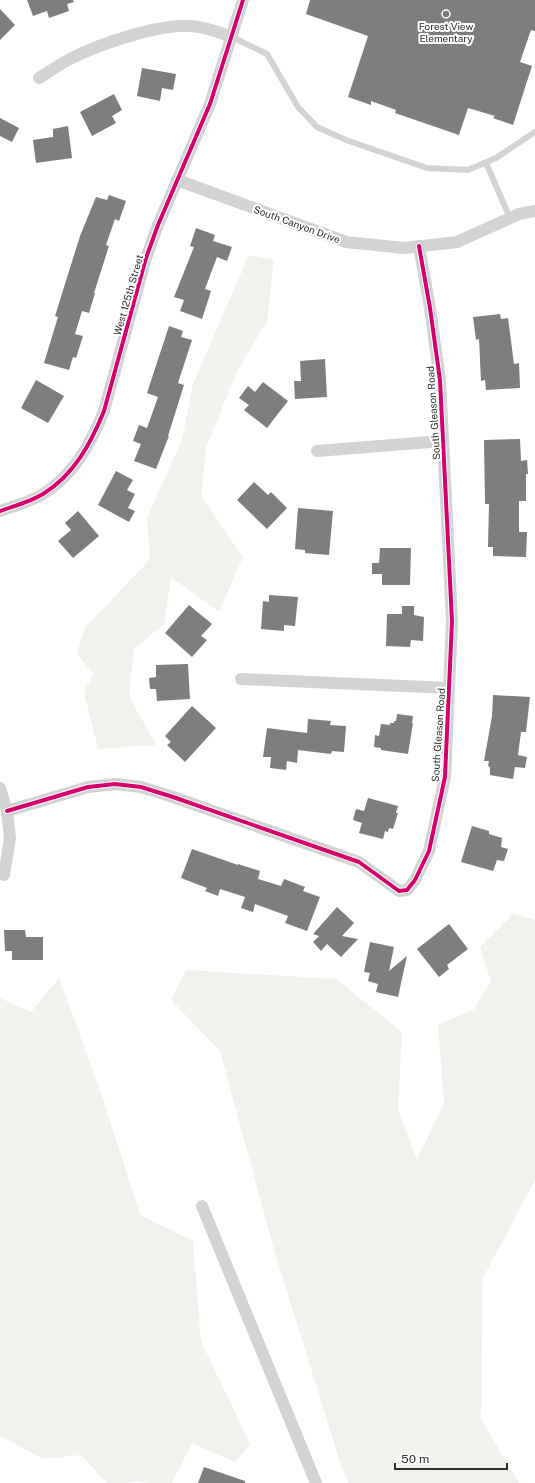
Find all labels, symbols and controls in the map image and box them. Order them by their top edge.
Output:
marker: Forest View Elementary [441,9,451,19]
place label: Forest View Elementary [419,20,473,44]
street label: South Canyon Drive [252,203,342,245]
street label: West 125th Street [111,253,145,337]
street label: South Gleason Road [424,366,442,460]
street label: South Gleason Road [429,688,447,782]
scale bar [395,1445,507,1471]
text: 50 m [401,1452,429,1466]

